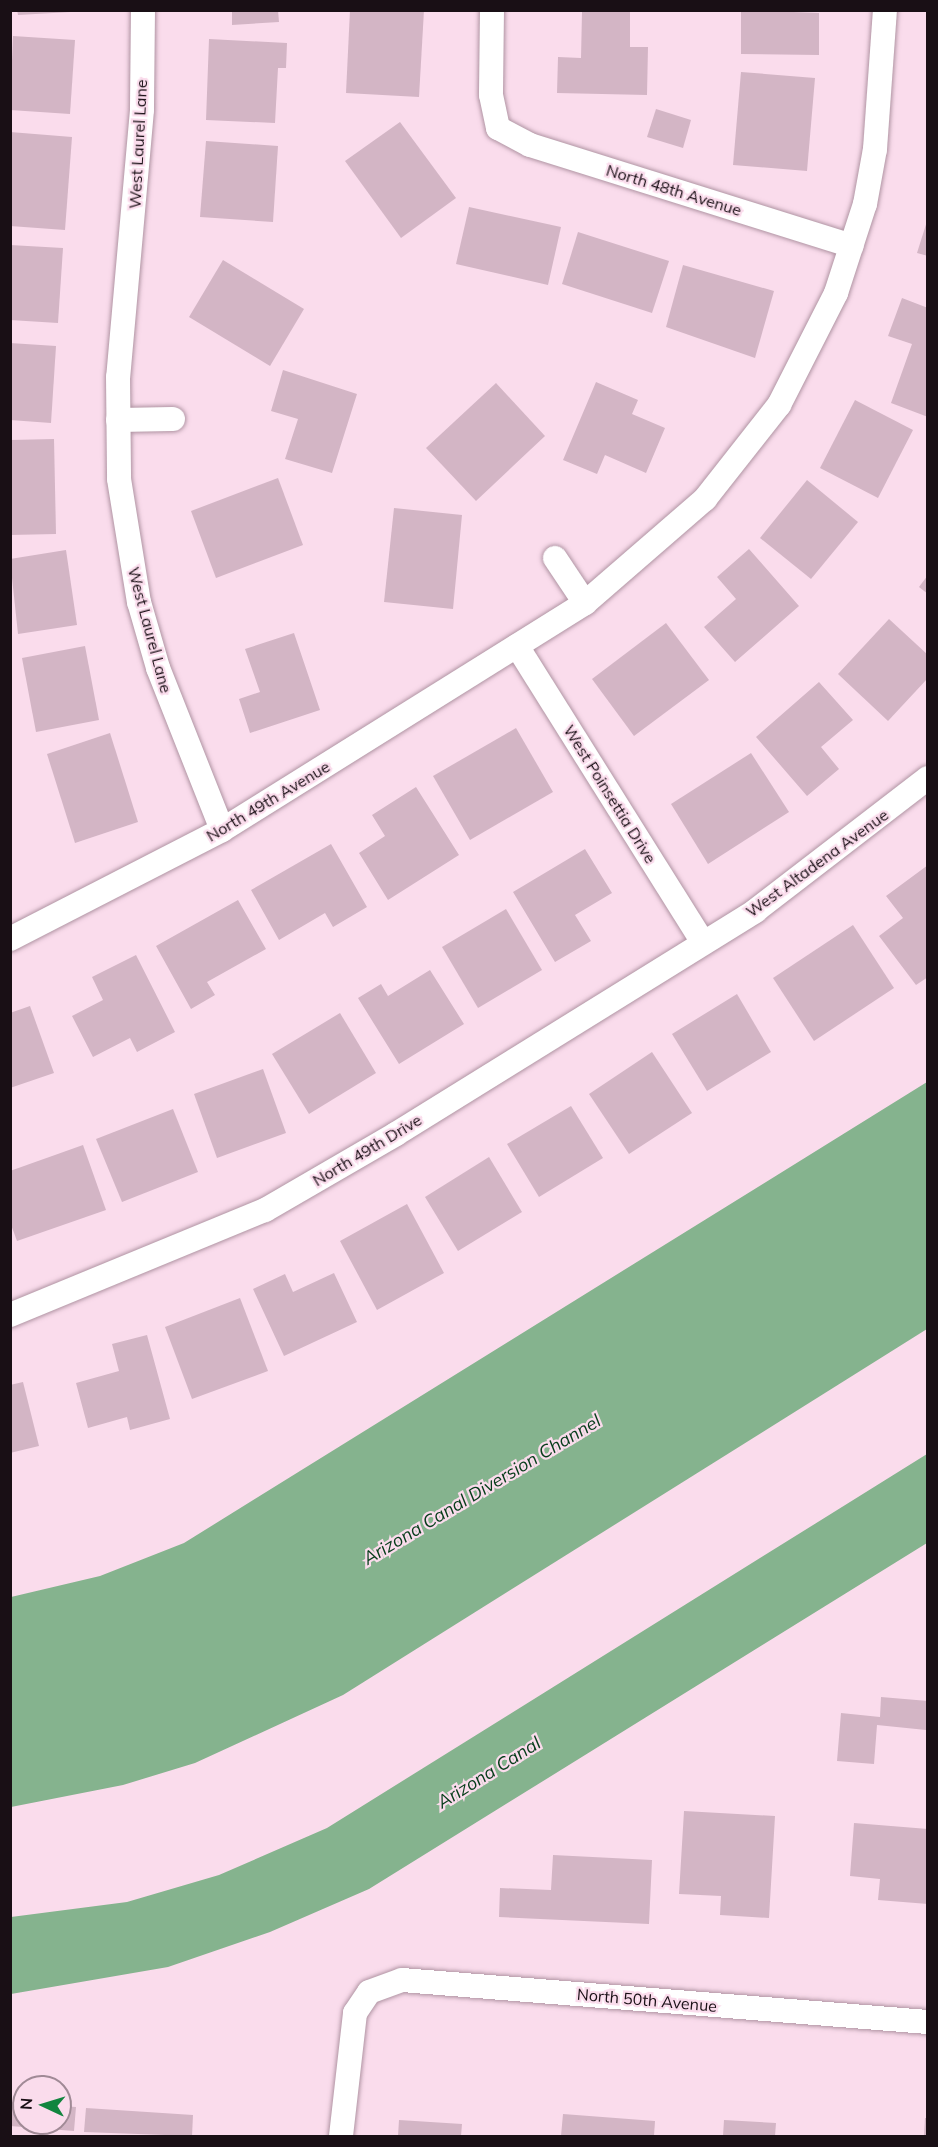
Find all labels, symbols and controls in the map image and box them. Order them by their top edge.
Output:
street label: West Laurel Lane [125,79,151,209]
street label: North 48th Avenue [604,160,744,220]
street label: West Laurel Lane [124,565,176,695]
street label: West Poinsettia Drive [560,721,660,867]
street label: North 49th Avenue [203,757,333,845]
street label: West Altadena Avenue [742,805,892,921]
street label: North 49th Drive [309,1110,425,1190]
water label: Arizona Canal Diversion Channel [359,1410,605,1570]
water label: Arizona Canal [433,1733,545,1813]
street label: North 50th Avenue [576,1984,718,2016]
north arrow [12,2075,72,2135]
text: N [16,2097,36,2111]

